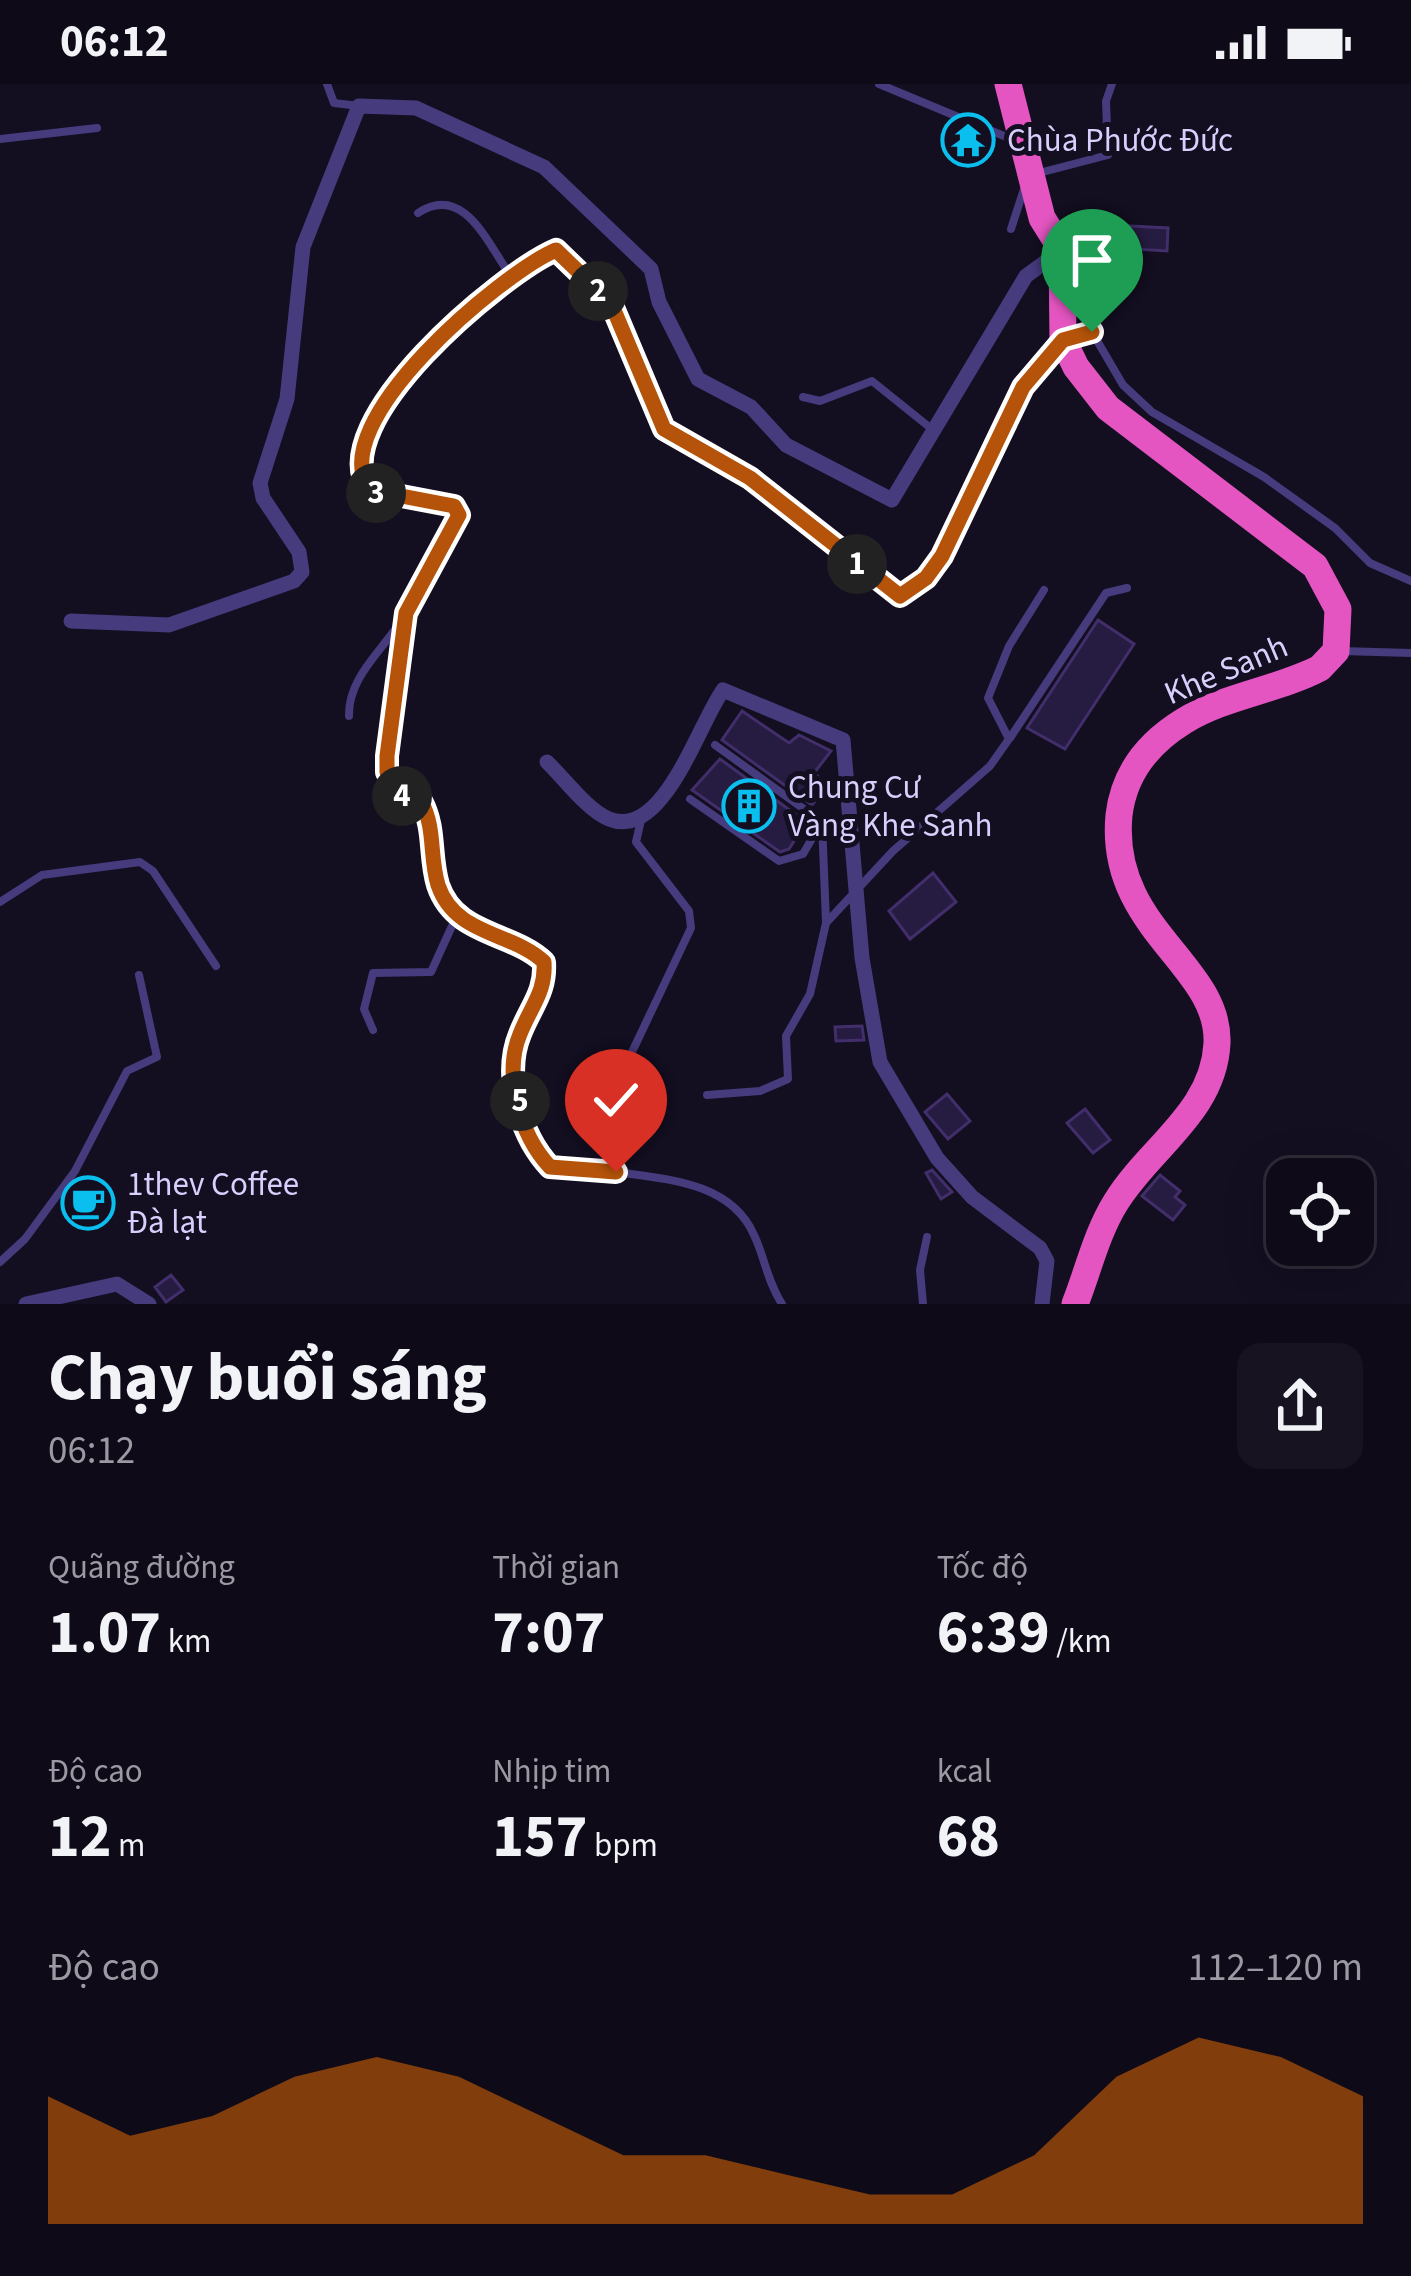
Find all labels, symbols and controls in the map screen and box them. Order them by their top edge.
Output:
text: 06:12 [60,10,169,74]
temple icon: Chùa Phước Đức [940,112,996,168]
place label: Chùa Phước Đức [1007,117,1233,164]
pin [1041,209,1143,332]
icon: arrive [1059,227,1125,293]
pin: 2 [568,261,628,321]
text: 2 [589,267,607,314]
pin: 3 [346,463,406,523]
text: 3 [367,469,385,516]
pin: 1 [827,534,887,594]
text: 1 [848,540,866,587]
street label: Khe Sanh [1157,623,1295,717]
place label: Chung Cư Vàng Khe Sanh [788,764,992,849]
pin: 4 [372,766,432,826]
text: 4 [393,772,411,819]
building icon: Chung Cư Vàng Khe Sanh [721,778,777,834]
pin [565,1049,667,1172]
icon: check [583,1067,649,1133]
pin: 5 [490,1071,550,1131]
text: 5 [511,1077,529,1124]
map controls [1266,1158,1374,1266]
button: locate [1266,1158,1374,1266]
place label: 1thev Coffee Đà lạt [127,1161,299,1246]
cafe icon: 1thev Coffee Đà lạt [60,1175,116,1231]
text: Chạy buổi sáng [48,1331,487,1425]
button: share [1237,1343,1363,1469]
text: 06:12 [48,1423,135,1479]
text: Quãng đường [48,1544,235,1591]
text: Thời gian [492,1544,620,1591]
text: Tốc độ [937,1544,1028,1591]
text: 1.07 [48,1591,161,1676]
text: 7:07 [492,1591,605,1676]
text: 6:39 [937,1591,1050,1676]
text: km [161,1618,211,1665]
text: /km [1050,1618,1112,1665]
text: Độ cao [48,1748,143,1795]
text: Nhịp tim [492,1748,611,1795]
text: kcal [937,1748,992,1795]
text: 12 [48,1795,111,1880]
text: 157 [492,1795,587,1880]
text: 68 [937,1795,1000,1880]
text: m [111,1822,145,1869]
text: bpm [587,1822,658,1869]
text: Độ cao [48,1940,160,1996]
text: 112–120 m [1188,1940,1363,1996]

